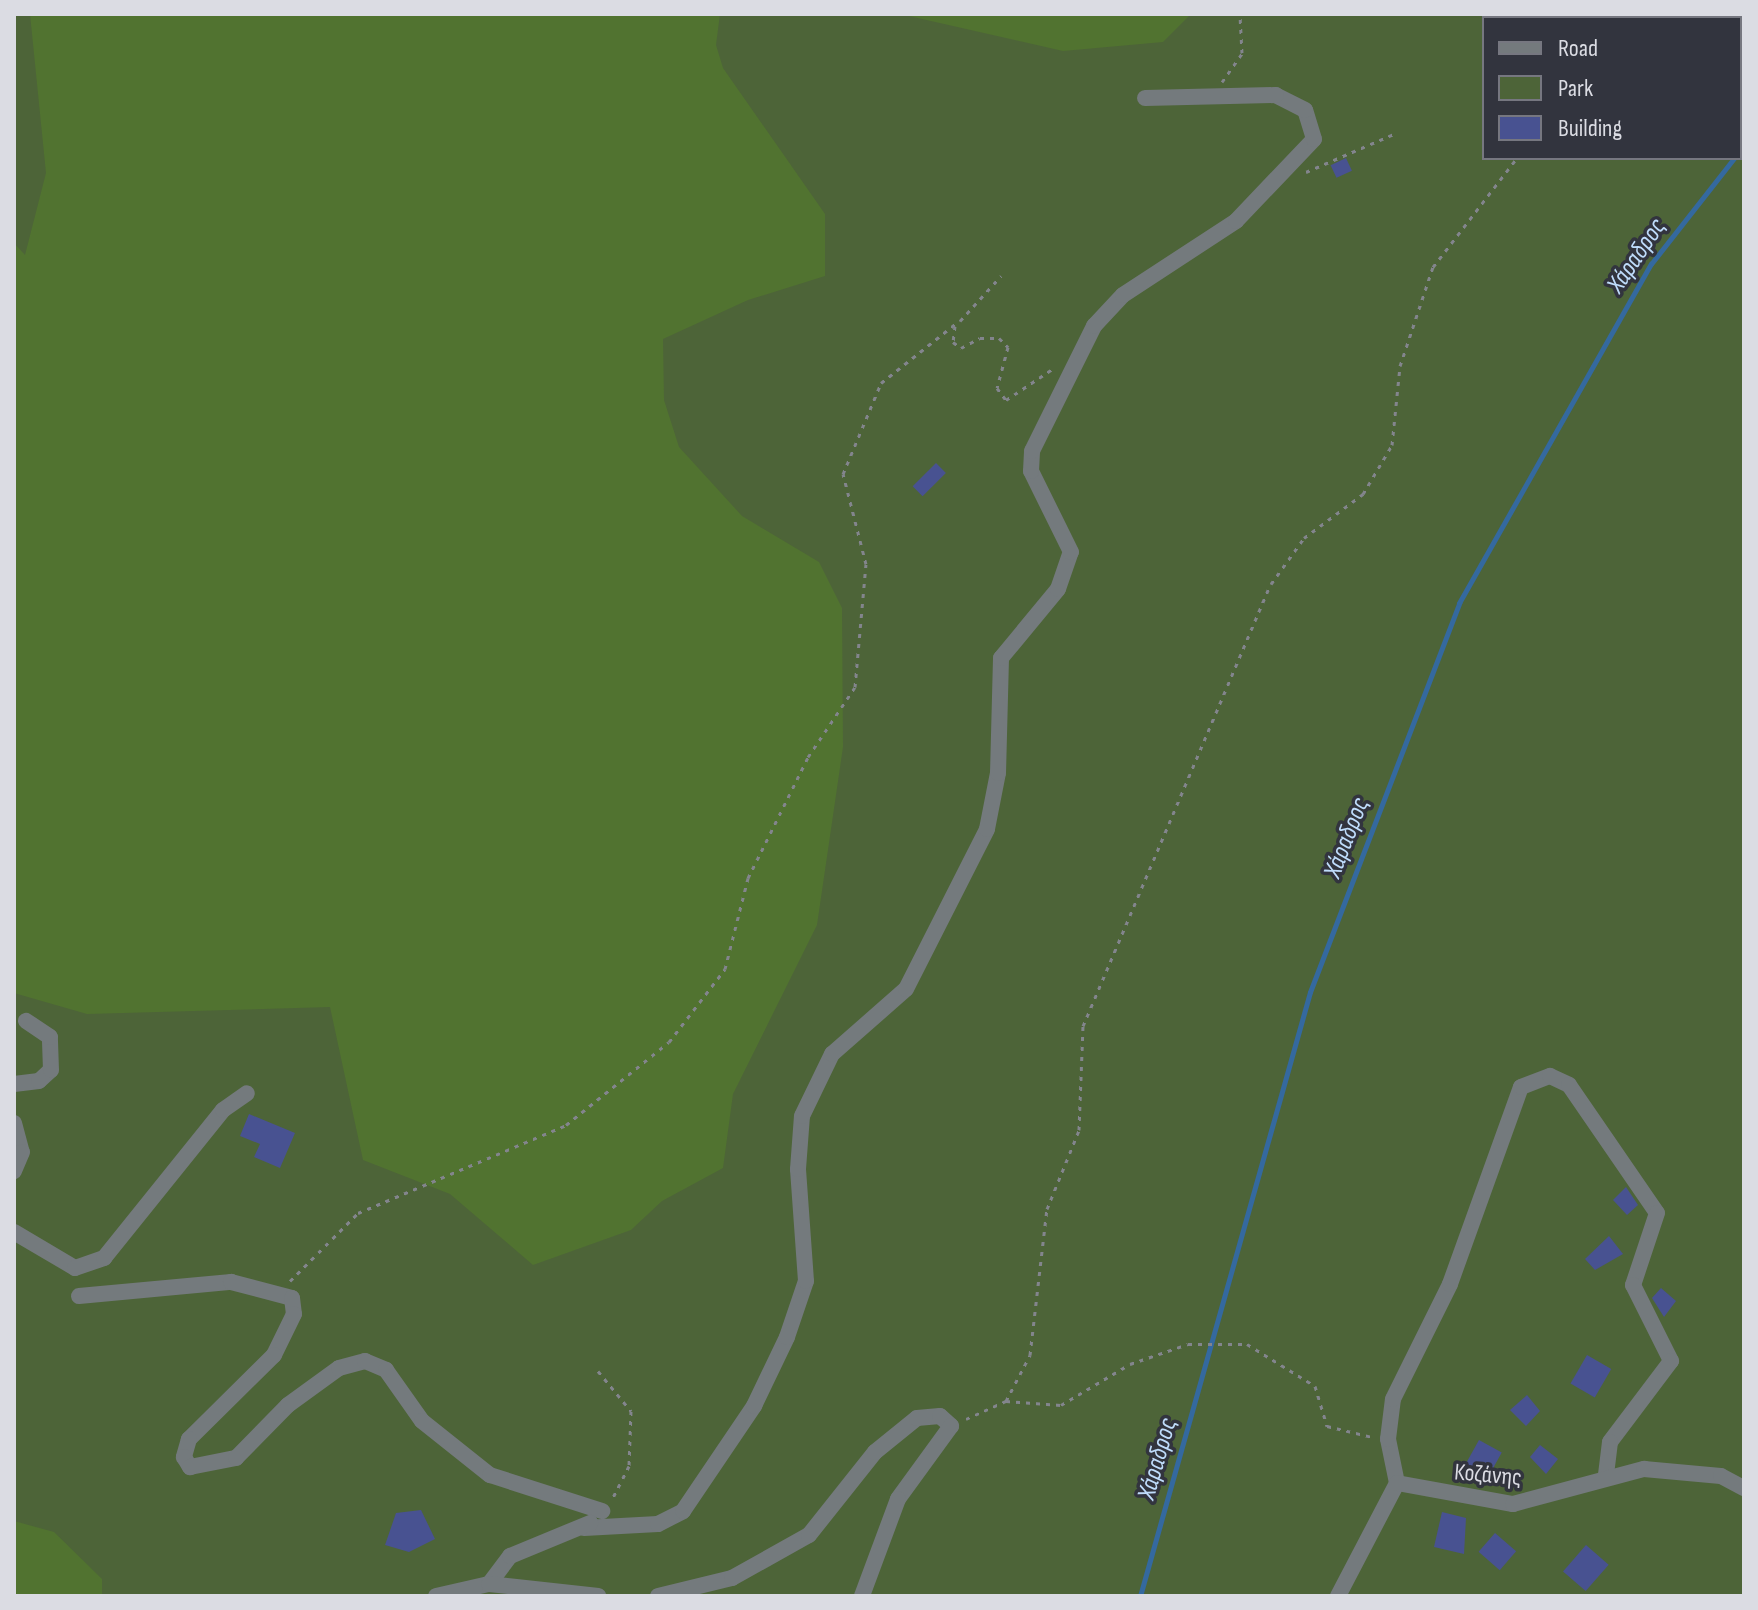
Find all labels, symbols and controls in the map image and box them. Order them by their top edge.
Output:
legend [1482,16,1742,160]
text: Road [1558,34,1598,63]
text: Park [1558,74,1593,103]
text: Building [1558,114,1622,143]
water label: Χάραδρος [1601,213,1673,299]
water label: Χάραδρος [1317,793,1377,883]
water label: Χάραδρος [1132,1415,1184,1503]
street label: Κοζάνης [1453,1458,1523,1492]

